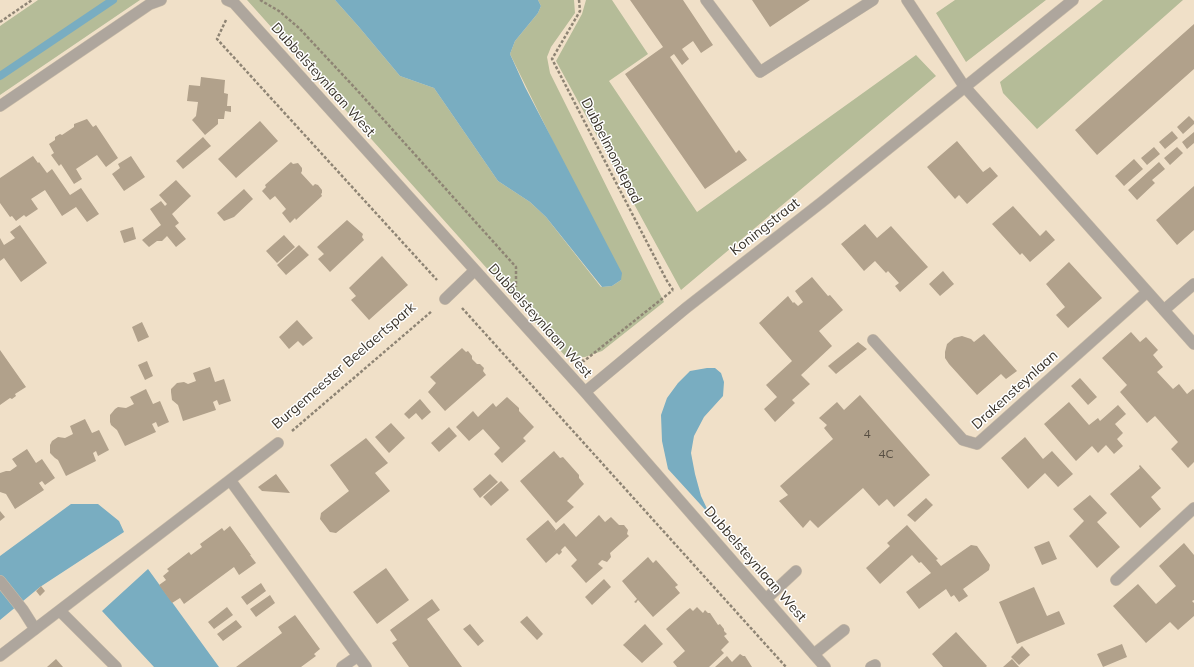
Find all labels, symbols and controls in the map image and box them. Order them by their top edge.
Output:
street label: Dubbelsteynlaan West [267,20,379,140]
street label: Dubbelmondepad [577,96,645,206]
street label: Koningstraat [727,195,803,259]
street label: Dubbelsteynlaan West [484,261,596,381]
street label: Burgemeester Beelaertspark [269,299,419,433]
street label: Drakensteynlaan [969,347,1061,433]
house number: 4 [863,427,871,441]
house number: 4C [878,447,894,461]
street label: Dubbelsteynlaan West [700,503,810,625]

